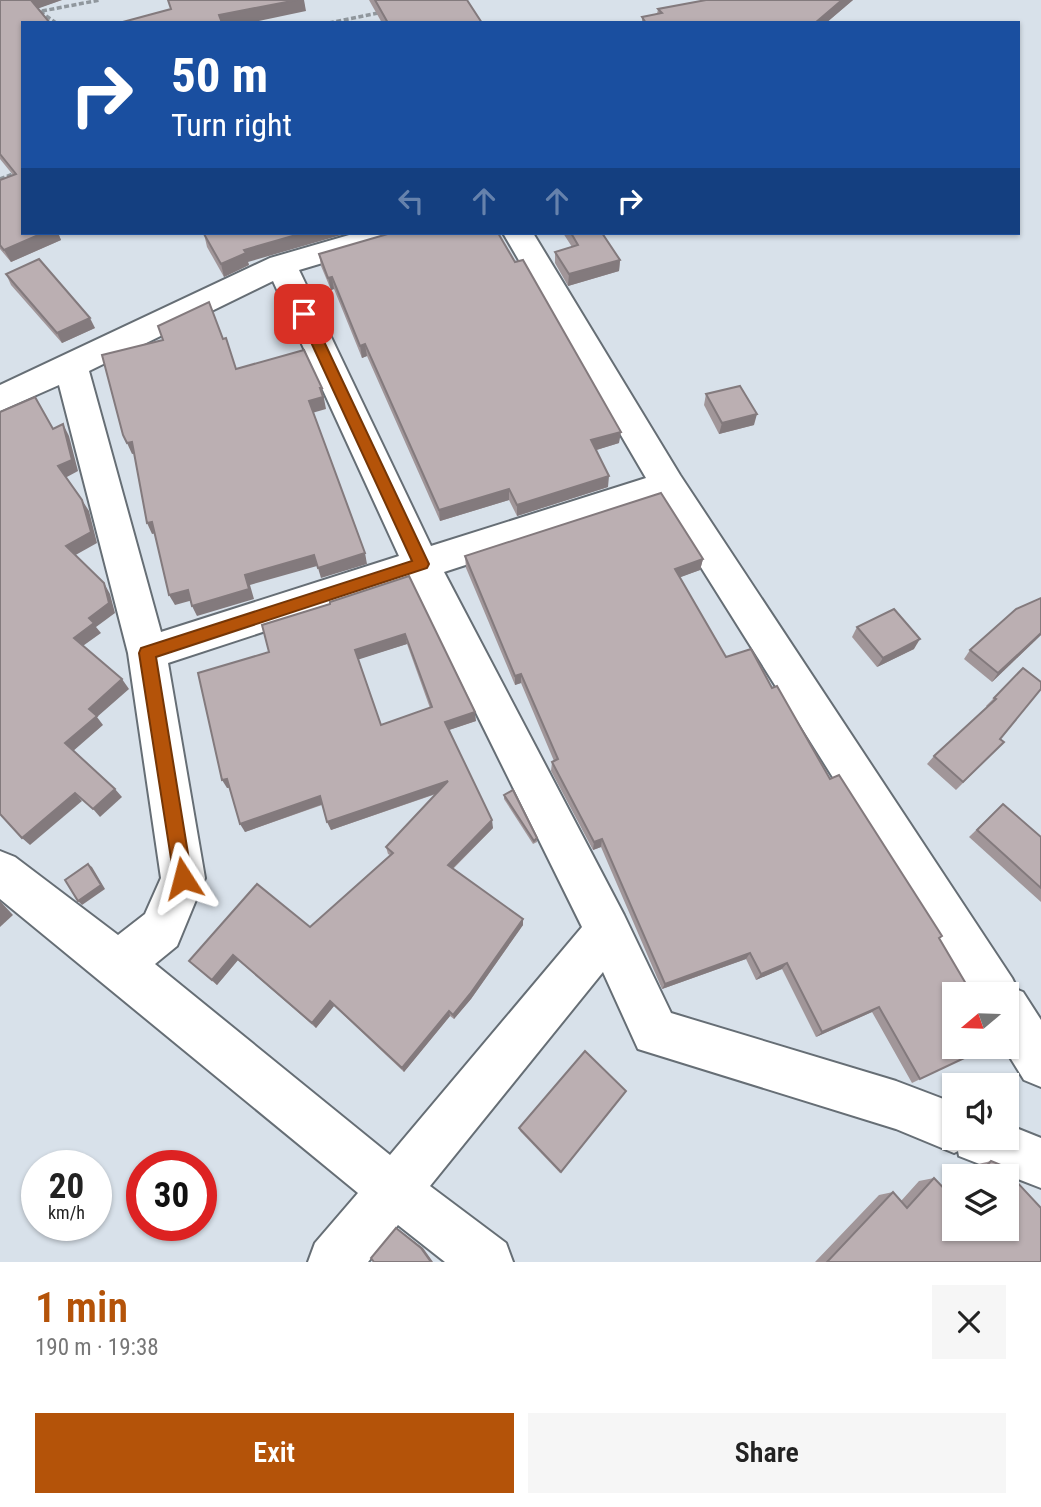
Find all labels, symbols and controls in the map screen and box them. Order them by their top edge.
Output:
text: 50 m [171,47,268,104]
icon: right [56,49,147,140]
text: Turn right [171,106,292,144]
icon: left [392,182,430,220]
icon: ahead [465,182,503,220]
icon: ahead [538,182,576,220]
icon: right [611,182,649,220]
pin [274,284,334,344]
icon: arrive [285,295,323,333]
position arrow [146,841,220,915]
north arrow [942,982,1018,1059]
map controls [942,982,1019,1241]
button: sound [942,1073,1019,1150]
speed limit sign: 30 [126,1150,217,1241]
button: layers [942,1164,1019,1241]
text: 20 [49,1166,84,1207]
text: km/h [48,1202,85,1223]
text: 1 min [35,1283,128,1332]
button: close [932,1285,1006,1359]
text: 190 m · 19:38 [35,1334,159,1361]
button: Exit [35,1413,514,1493]
button: Share [528,1413,1006,1493]

